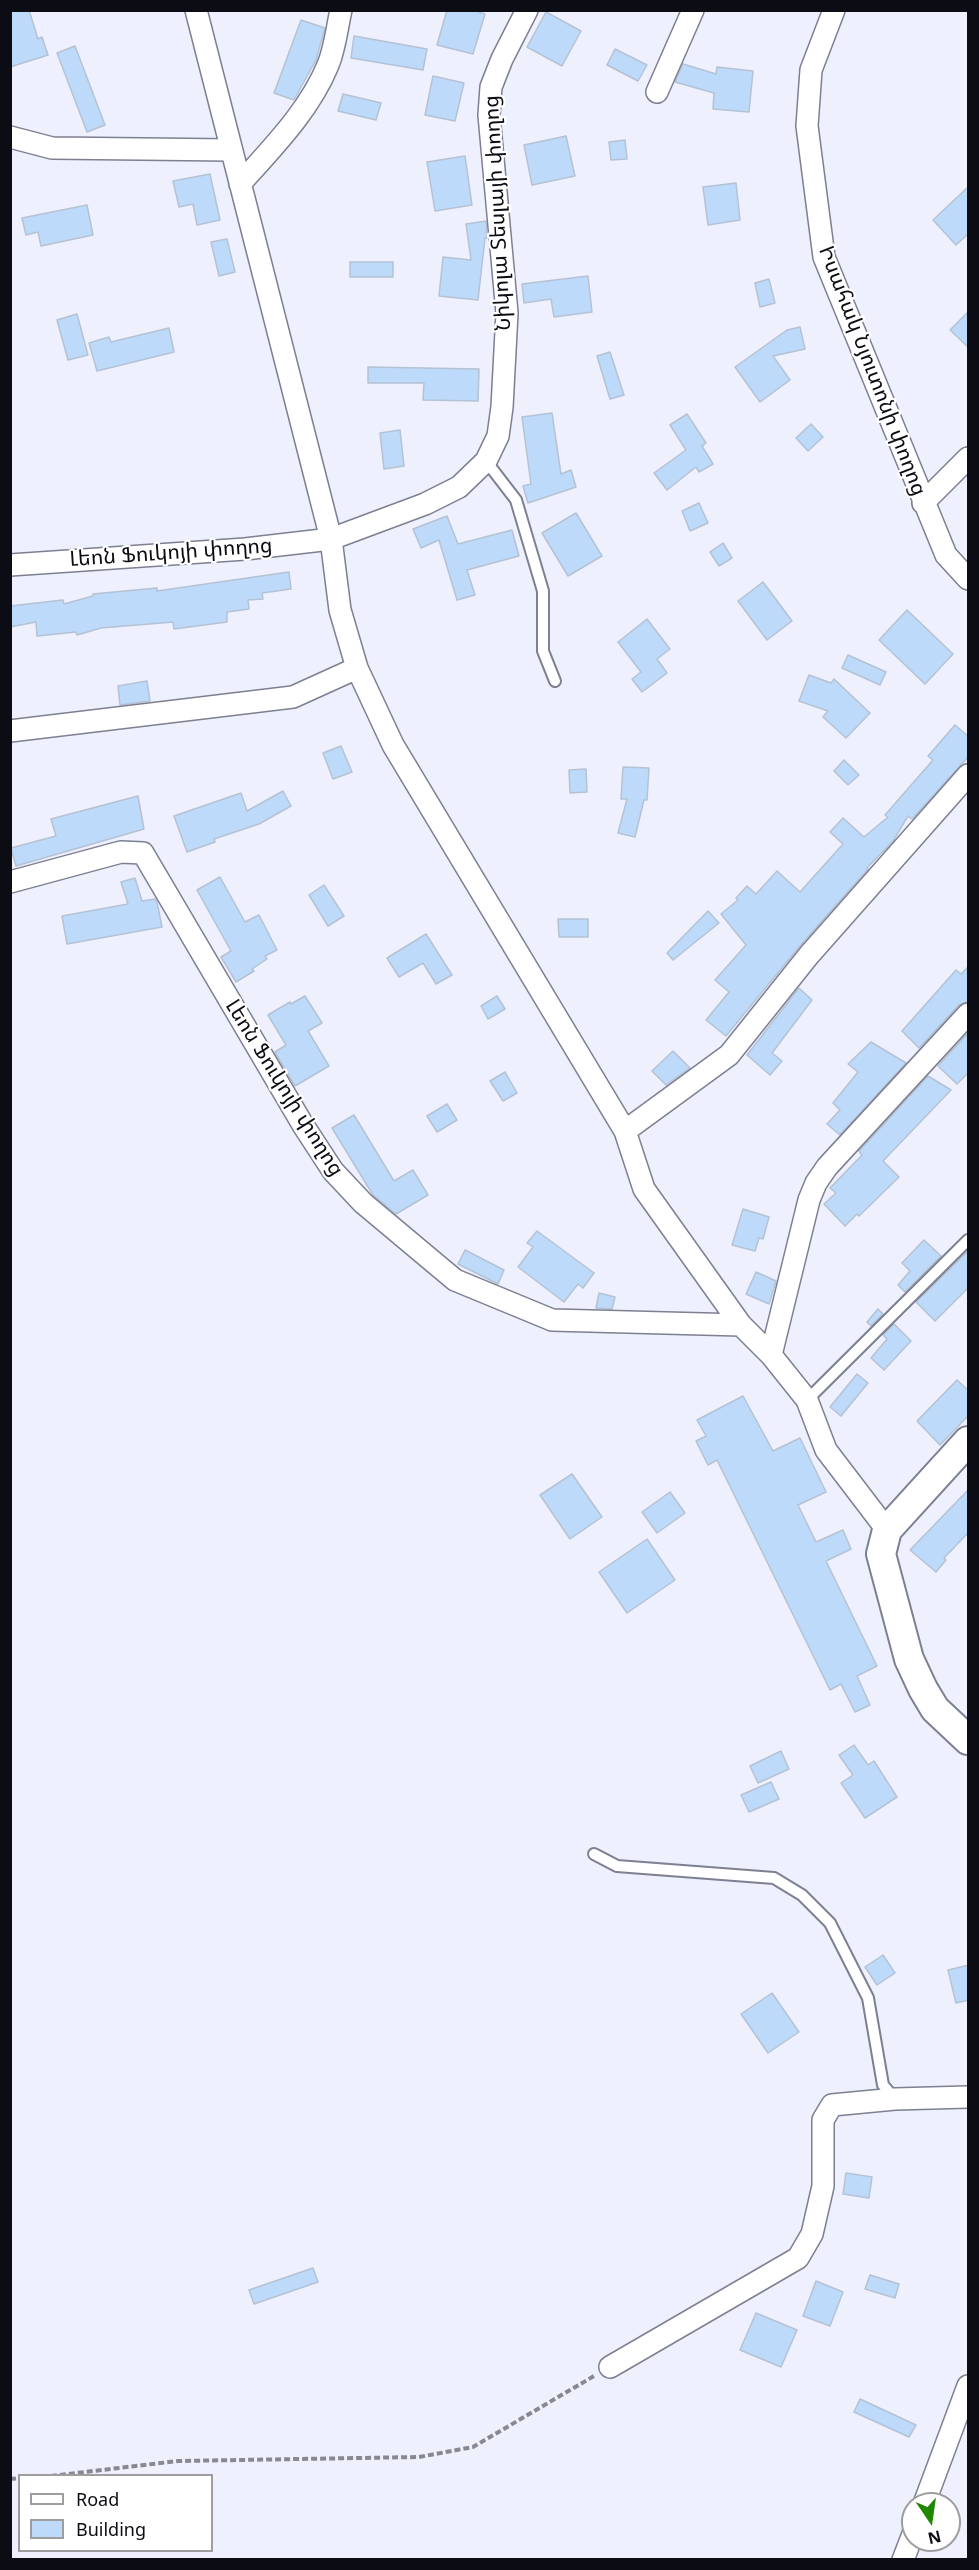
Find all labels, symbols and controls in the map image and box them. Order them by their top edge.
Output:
street label: Նիկոլա Տեսլայի փողոց [479,95,517,331]
street label: Իսահակ Նյուտոնի փողոց [813,243,931,499]
street label: Լեոն Ֆուկոյի փողոց [69,533,273,573]
street label: Լեոն Ֆուկոյի փողոց [219,995,349,1181]
legend [18,2474,213,2552]
text: Road [76,2487,119,2511]
north arrow [901,2492,961,2552]
text: Building [76,2517,146,2541]
text: N [926,2525,943,2550]

